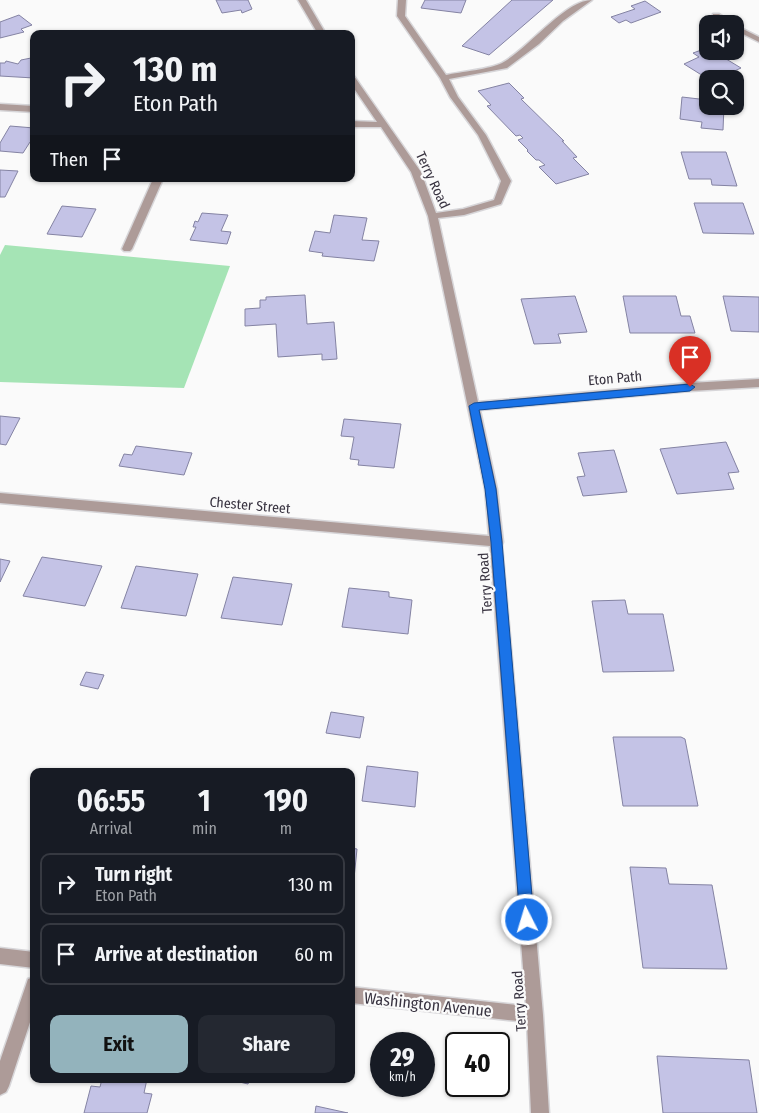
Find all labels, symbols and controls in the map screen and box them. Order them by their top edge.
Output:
map controls [699,15,744,115]
button: sound [699,15,744,60]
text: 130 m [133,48,217,90]
icon: right [50,50,115,115]
button: search [699,70,744,115]
text: Eton Path [133,90,218,117]
icon: arrive [98,145,126,173]
text: Then [50,148,88,171]
street label: Terry Road [412,149,453,211]
pin [669,336,711,387]
icon: arrive [676,343,704,371]
street label: Eton Path [587,368,643,389]
street label: Chester Street [209,493,292,518]
street label: Terry Road [475,552,496,614]
text: 06:55 [77,783,145,819]
text: 1 [198,783,211,819]
text: 190 [264,783,308,819]
text: Arrival [90,819,132,838]
text: min [192,819,217,838]
text: m [280,819,292,838]
text: Turn right [95,863,172,886]
icon: right [52,870,80,898]
text: 130 m [288,873,333,896]
text: Eton Path [95,886,157,905]
position arrow [500,893,552,945]
icon: arrive [52,940,80,968]
text: Arrive at destination [95,943,258,966]
text: 60 m [295,943,333,966]
street label: Terry Road [509,970,530,1032]
street label: Washington Avenue [363,988,493,1021]
button: Exit [50,1015,188,1073]
button: Share [198,1015,335,1073]
speed limit sign: 40 [445,1032,510,1097]
text: 29 [390,1043,415,1073]
text: km/h [389,1070,416,1084]

